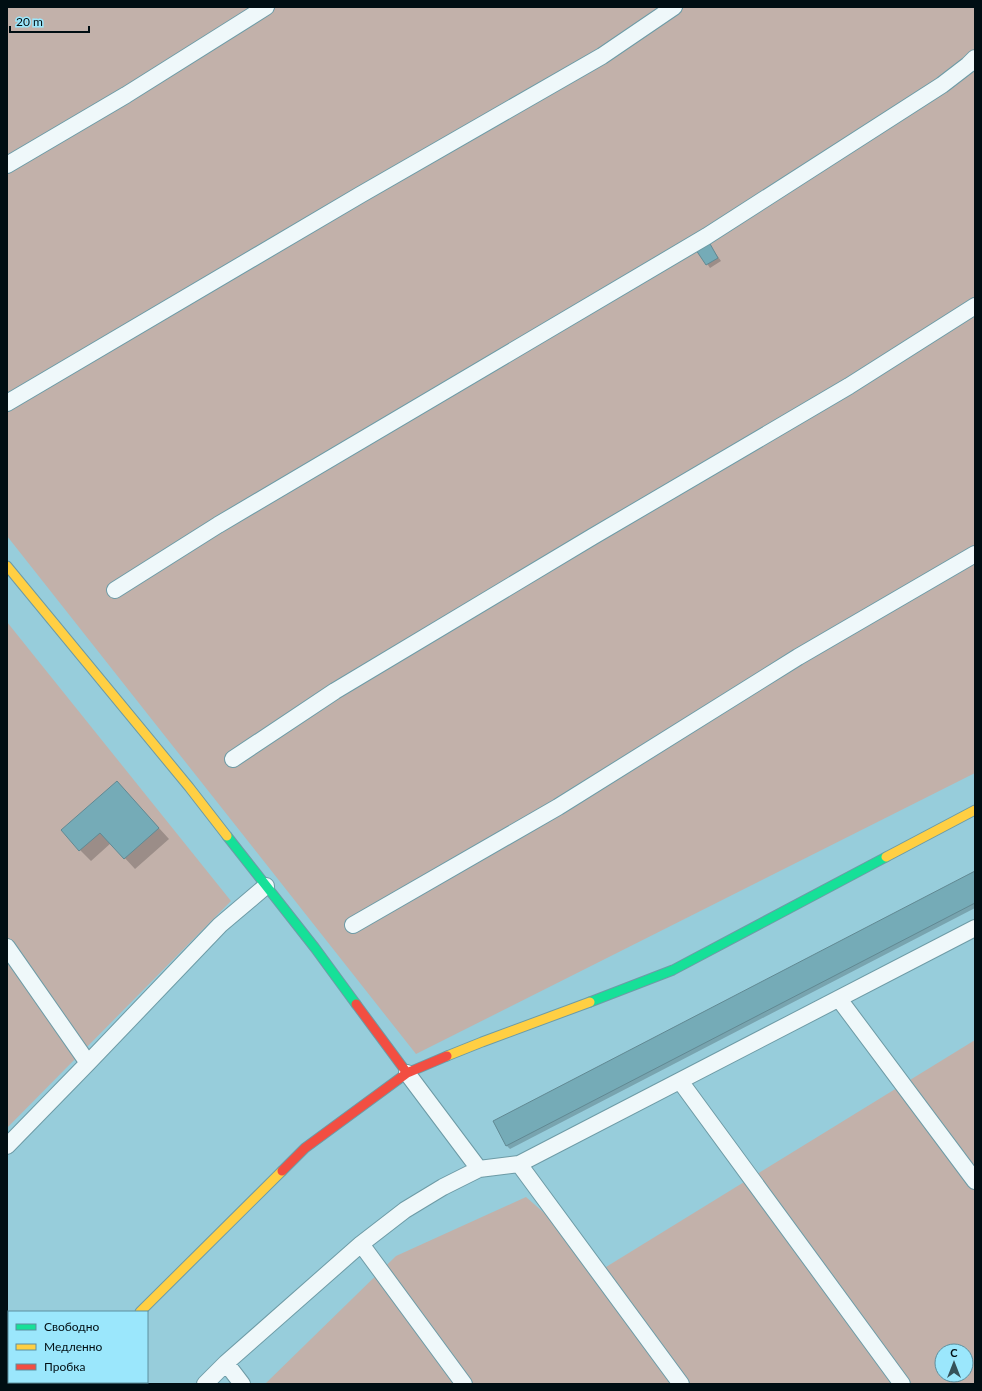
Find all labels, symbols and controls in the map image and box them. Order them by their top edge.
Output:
scale bar [10,8,89,34]
text: 20 m [16,14,43,29]
legend [8,1311,148,1383]
text: Свободно [44,1319,100,1334]
text: Медленно [44,1339,103,1354]
north arrow [934,1343,974,1383]
text: С [950,1346,958,1359]
text: Пробка [44,1359,85,1374]

